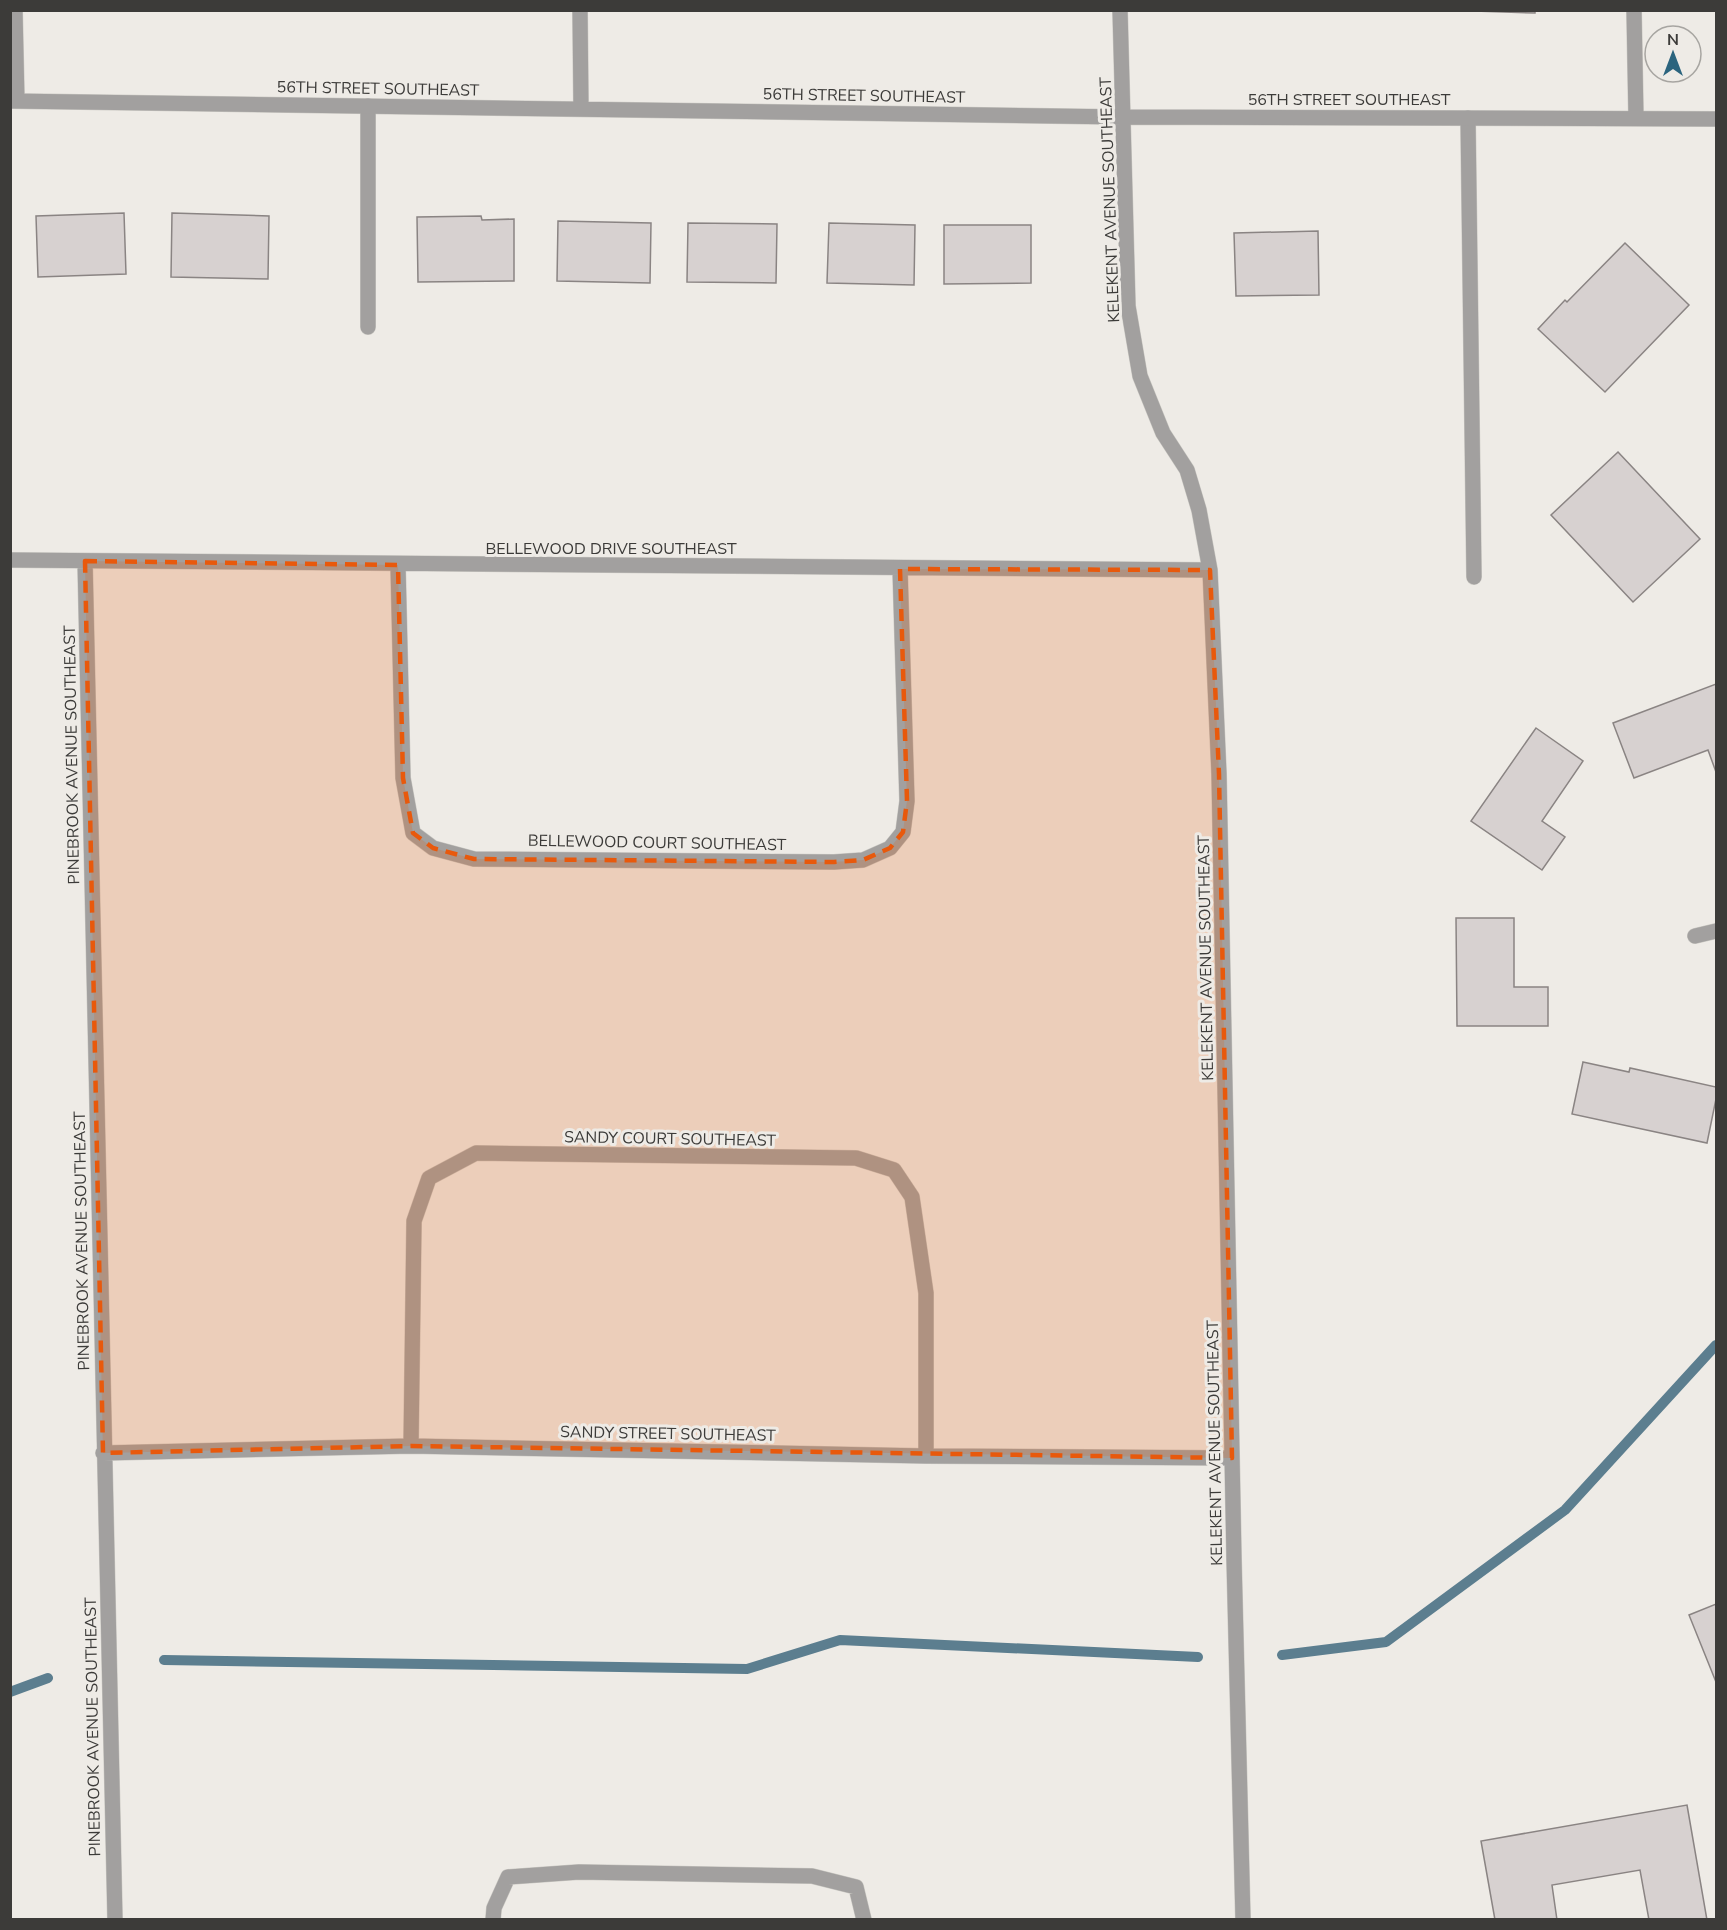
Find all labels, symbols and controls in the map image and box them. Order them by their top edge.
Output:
north arrow [1643,24,1703,84]
text: N [1667,29,1679,51]
street label: 56TH STREET SOUTHEAST [276,76,480,102]
street label: KELEKENT AVENUE SOUTHEAST [1095,76,1125,323]
street label: 56TH STREET SOUTHEAST [762,83,966,109]
street label: 56TH STREET SOUTHEAST [1248,89,1451,111]
street label: BELLEWOOD DRIVE SOUTHEAST [485,538,737,560]
street label: PINEBROOK AVENUE SOUTHEAST [59,625,85,885]
street label: BELLEWOOD COURT SOUTHEAST [528,830,787,856]
street label: KELEKENT AVENUE SOUTHEAST [1193,835,1219,1081]
street label: PINEBROOK AVENUE SOUTHEAST [69,1111,95,1371]
street label: SANDY COURT SOUTHEAST [564,1126,777,1152]
street label: KELEKENT AVENUE SOUTHEAST [1202,1320,1228,1566]
street label: SANDY STREET SOUTHEAST [560,1421,776,1447]
street label: PINEBROOK AVENUE SOUTHEAST [80,1597,106,1857]

